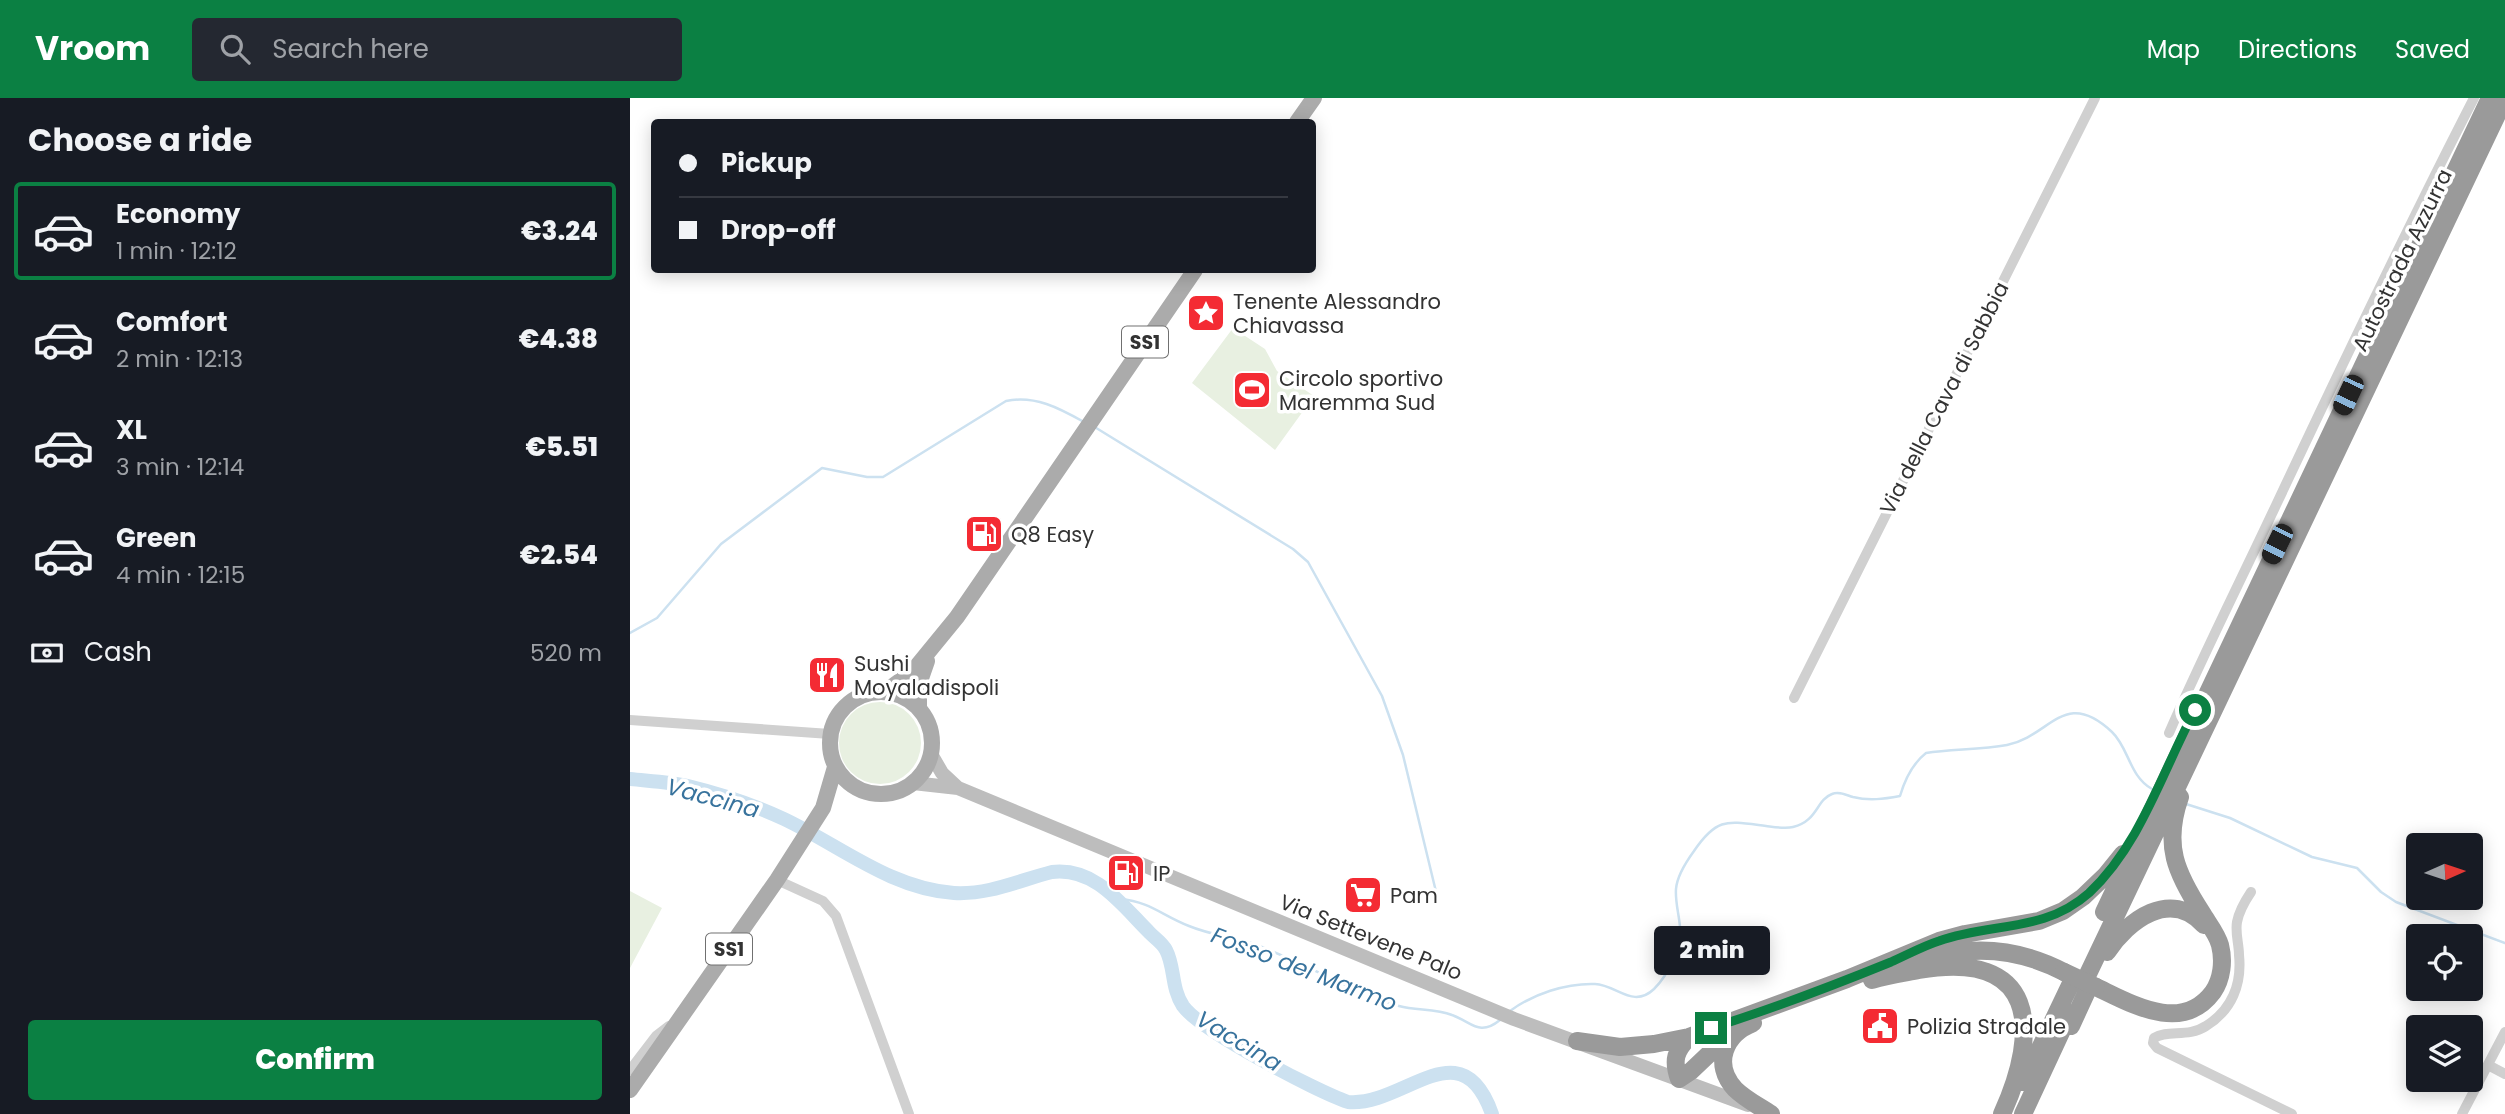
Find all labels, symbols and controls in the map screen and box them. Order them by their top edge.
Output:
search box [192,18,682,81]
text: Vroom [35,25,150,72]
icon: search [216,30,254,68]
text: Search here [272,31,429,67]
text: Map [2147,33,2200,66]
text: Directions [2238,33,2357,66]
text: Saved [2395,33,2470,66]
text: Choose a ride [28,117,252,162]
text: Pickup [721,145,812,181]
street label: Autostrada Azzurra [2345,164,2459,356]
text: Economy [116,196,240,232]
icon: car [32,200,95,263]
text: Drop-off [721,212,836,248]
text: €3.24 [521,213,598,249]
text: 1 min · 12:12 [116,235,237,267]
street label: Via della Cava di Sabbia [1873,277,2015,519]
place label: Tenente Alessandro Chiavassa [1233,287,1441,340]
place icon: Tenente Alessandro Chiavassa [1185,292,1227,334]
text: Comfort [116,304,228,340]
icon: car [32,308,95,371]
text: €4.38 [519,321,598,357]
road number: SS1 [1122,326,1168,358]
text: 2 min · 12:13 [116,343,243,375]
place label: Circolo sportivo Maremma Sud [1279,364,1443,417]
sports icon: Circolo sportivo Maremma Sud [1231,369,1273,411]
car [2330,372,2367,418]
text: XL [116,412,147,448]
icon: car [32,416,95,479]
text: €5.51 [525,429,598,465]
text: 3 min · 12:14 [116,451,244,483]
fuel station icon: Q8 Easy [963,513,1005,555]
text: Green [116,520,197,556]
place label: Q8 Easy [1011,520,1094,549]
car [2259,521,2296,567]
icon: car [32,524,95,587]
text: €2.54 [520,537,598,573]
text: 4 min · 12:15 [116,559,245,591]
icon: cash [28,634,66,672]
text: Cash [84,634,152,670]
text: 520 m [530,637,602,669]
place label: Sushi Moyaladispoli [854,649,999,702]
restaurant icon: Sushi Moyaladispoli [806,654,848,696]
route start [2179,694,2211,726]
water label: Vaccina [663,770,763,826]
north arrow [2406,833,2483,910]
map controls [2406,833,2483,1092]
fuel station icon: IP [1105,852,1147,894]
place label: IP [1153,859,1170,888]
supermarket icon: Pam [1342,874,1384,916]
place label: Pam [1390,881,1438,910]
street label: Via Settevene Palo [1275,887,1467,987]
water label: Fosso del Marmo [1207,919,1401,1019]
button: locate [2406,924,2483,1001]
callout: 2 min [1653,926,1769,976]
road number: SS1 [706,934,752,964]
text: 2 min [1680,934,1744,966]
water label: Vaccina [1190,1003,1288,1079]
public building icon: Polizia Stradale [1859,1005,1901,1047]
route end [1695,1012,1727,1044]
place label: Polizia Stradale [1907,1012,2066,1041]
button: layers [2406,1015,2483,1092]
button: Confirm [28,1020,602,1100]

